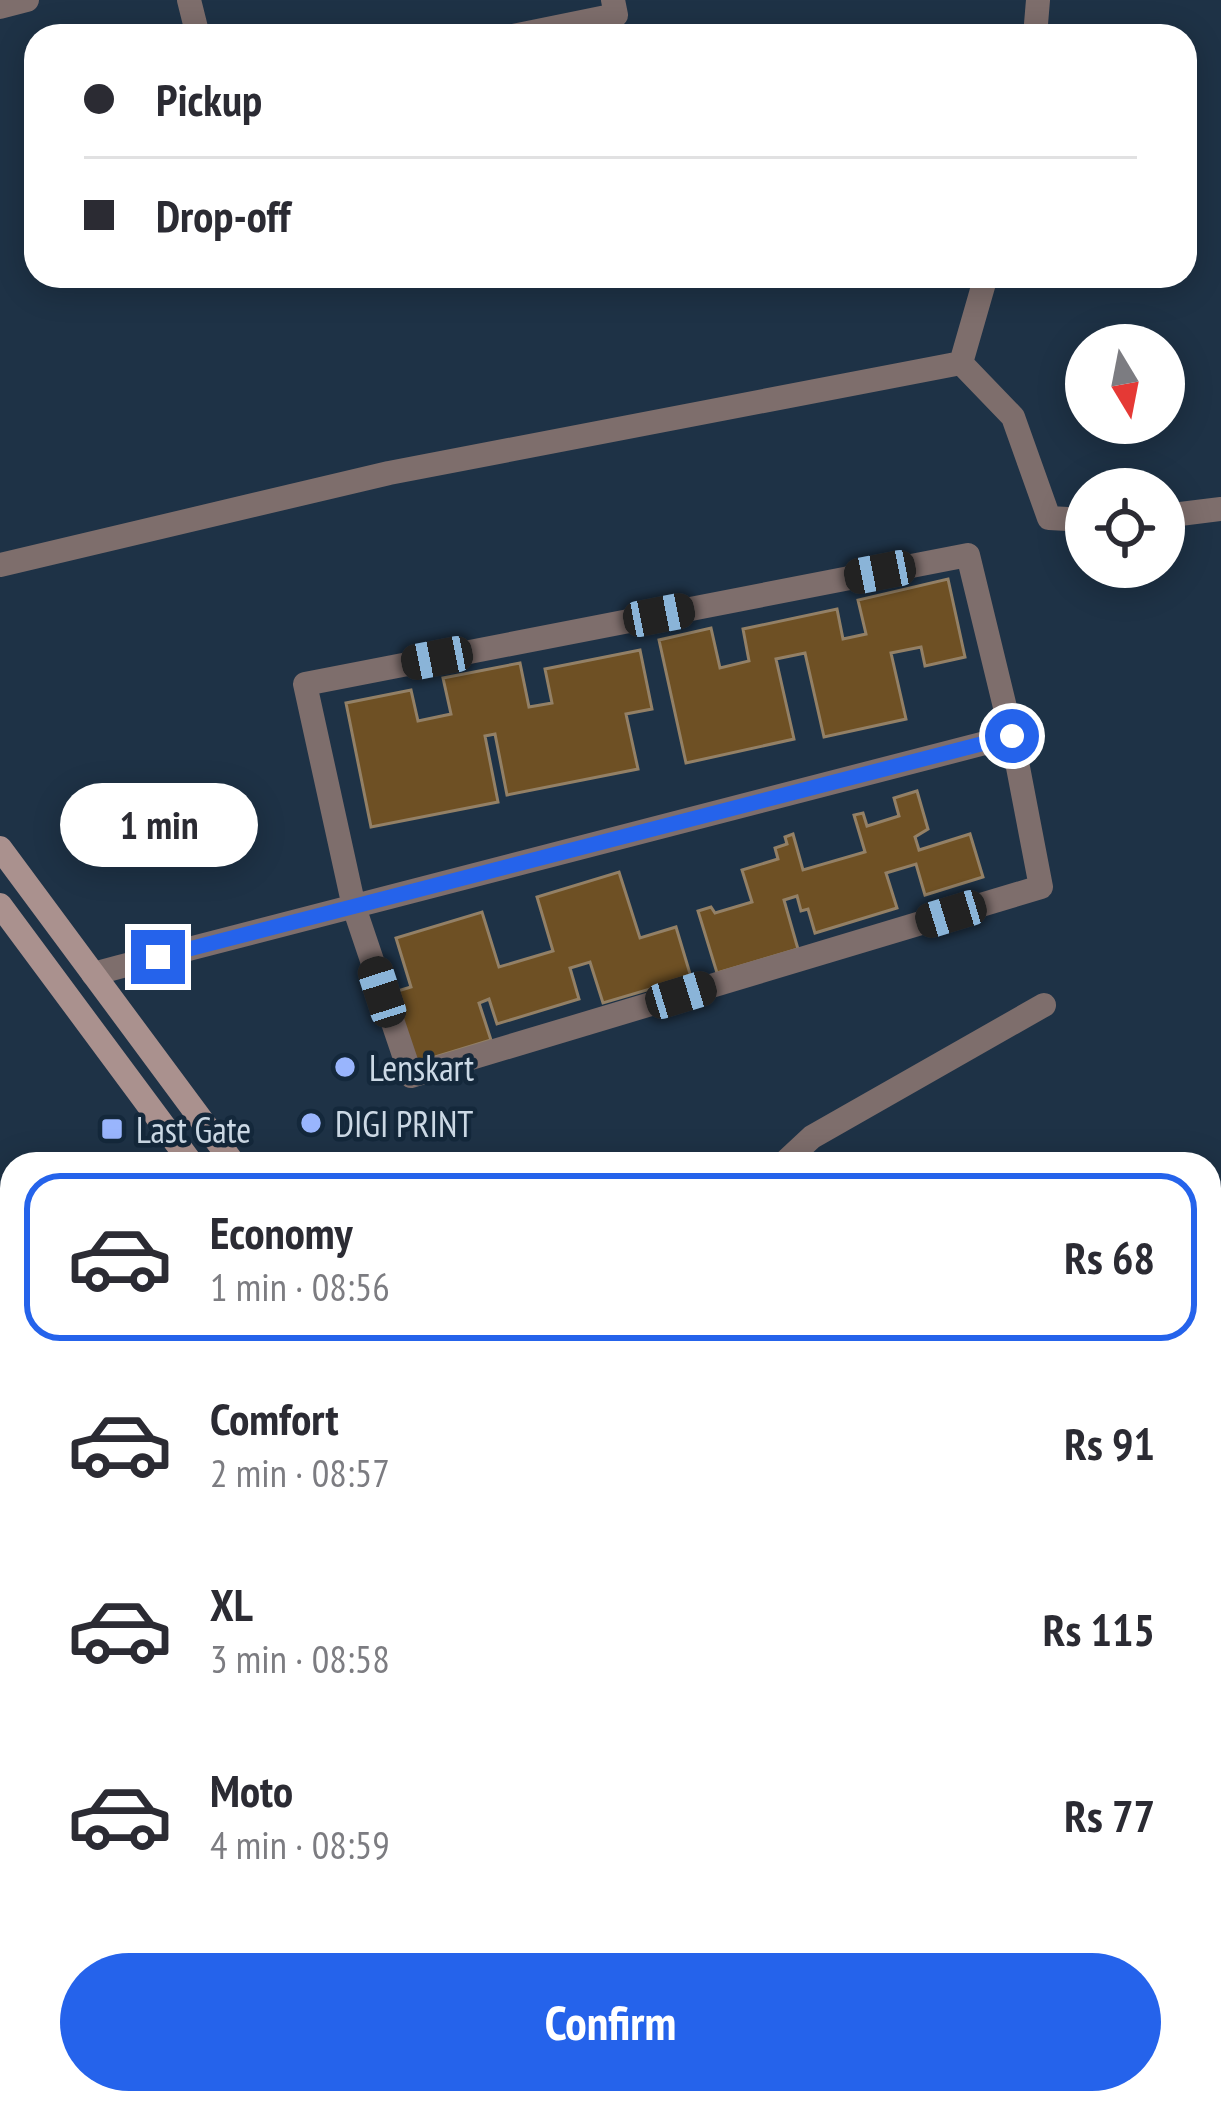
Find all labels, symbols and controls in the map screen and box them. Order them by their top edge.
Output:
text: Pickup [156,70,262,128]
text: Drop-off [156,186,290,244]
north arrow [1065,324,1185,444]
map controls [1065,324,1185,588]
button: locate [1065,468,1185,588]
car [841,547,919,597]
car [620,590,698,640]
car [398,633,476,683]
route start [985,709,1039,763]
callout: 1 min [59,783,257,867]
text: 1 min [120,799,198,850]
car [911,886,991,942]
route end [131,930,185,984]
car [354,952,410,1032]
car [641,967,721,1023]
place label: Lenskart [369,1044,474,1091]
marker: Lenskart [332,1054,358,1080]
place label: DIGI PRINT [335,1100,473,1147]
place label: Last Gate [136,1106,251,1153]
marker: DIGI PRINT [298,1110,324,1136]
marker: Last Gate [99,1116,125,1142]
icon: car [66,1203,174,1311]
text: Economy [210,1203,353,1261]
text: Rs 68 [1064,1228,1155,1286]
text: 1 min · 08:56 [210,1261,390,1312]
icon: car [66,1389,174,1497]
text: Comfort [210,1389,339,1447]
text: Rs 91 [1064,1414,1155,1472]
text: 2 min · 08:57 [210,1447,390,1498]
icon: car [66,1575,174,1683]
text: XL [210,1575,253,1633]
text: Rs 115 [1043,1600,1155,1658]
text: 3 min · 08:58 [210,1633,390,1684]
icon: car [66,1761,174,1869]
text: Moto [210,1761,293,1819]
text: Rs 77 [1064,1786,1155,1844]
text: 4 min · 08:59 [210,1819,390,1870]
button: Confirm [60,1953,1161,2091]

